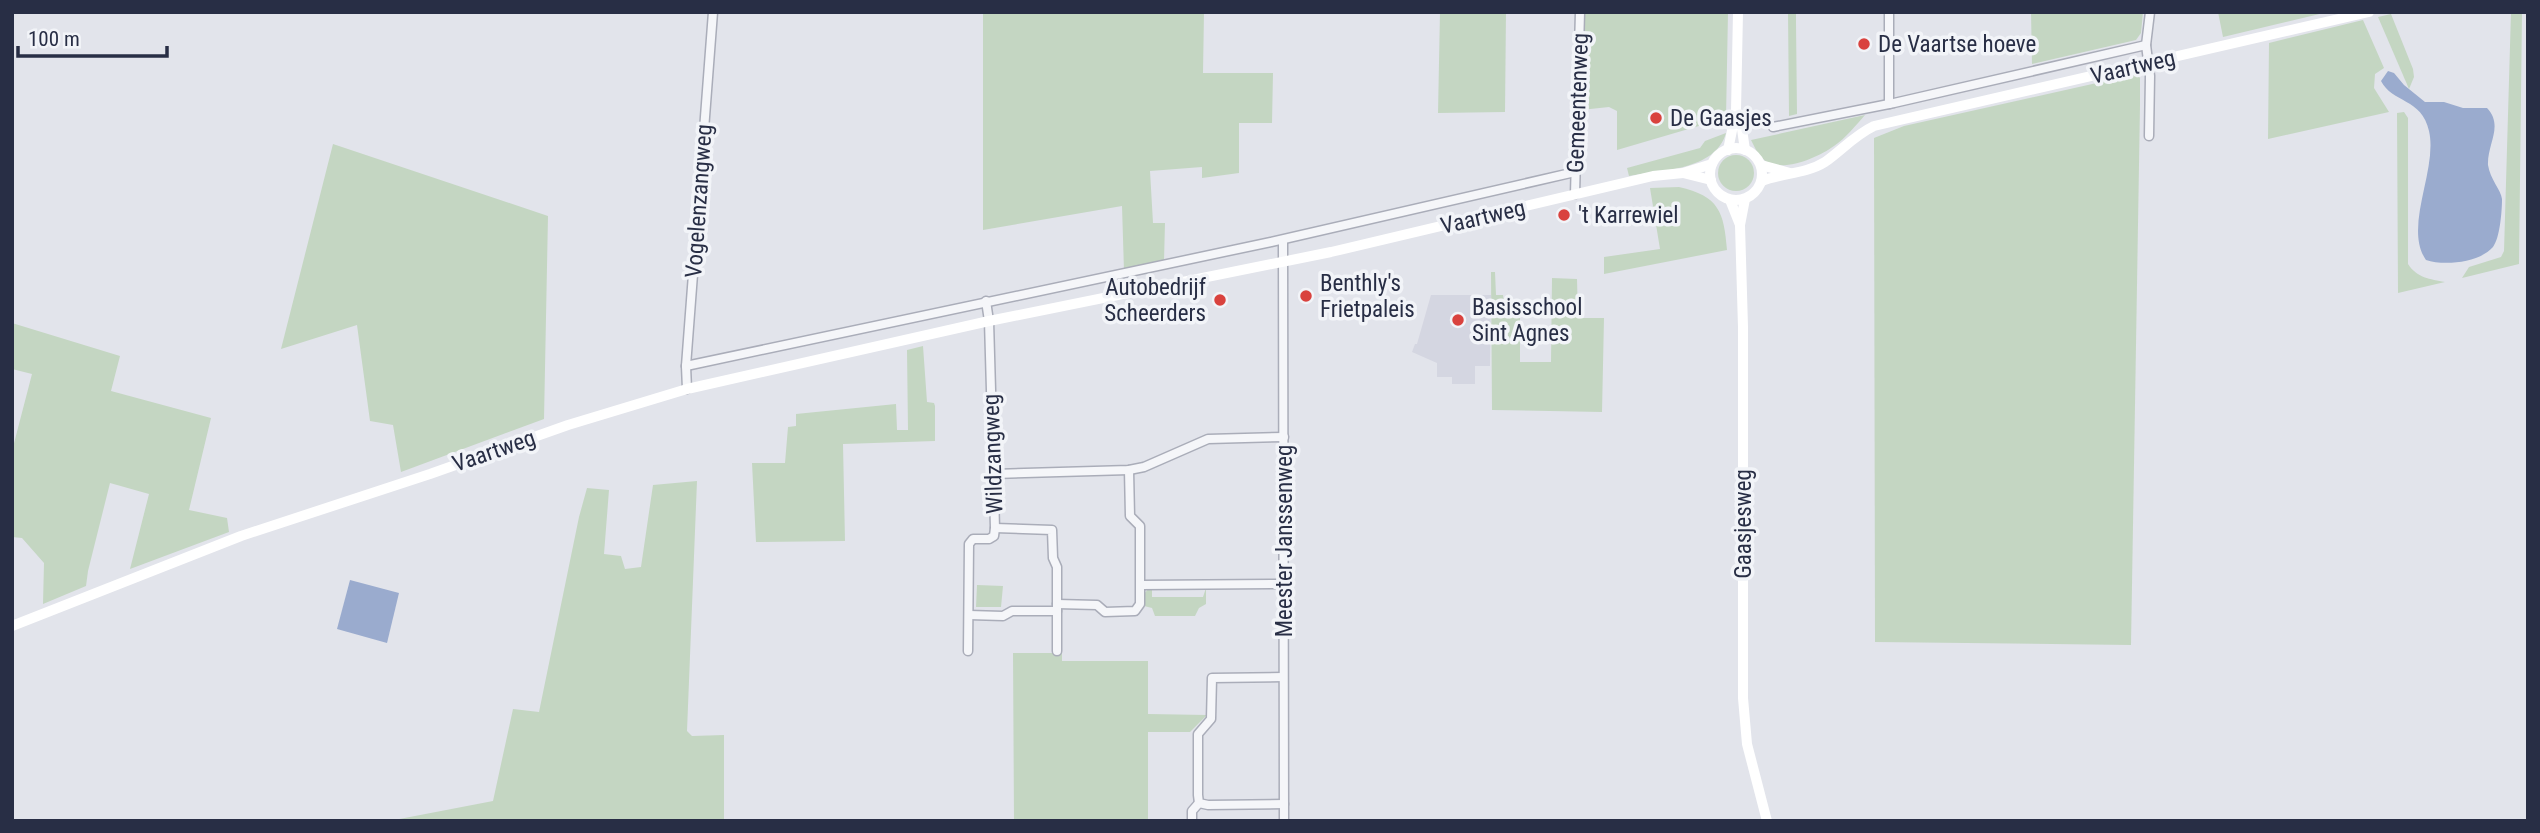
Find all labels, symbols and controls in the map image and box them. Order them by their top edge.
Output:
scale bar [18,14,166,58]
text: 100 m [28,27,80,51]
place label: De Vaartse hoeve [1878,31,2036,58]
street label: Gemeentenweg [1562,32,1594,174]
marker: De Vaartse hoeve [1856,36,1872,52]
street label: Vaartweg [2088,44,2178,90]
place label: De Gaasjes [1670,105,1772,132]
marker: De Gaasjes [1648,110,1664,126]
street label: Vogelenzangweg [680,123,718,279]
street label: Vaartweg [1438,194,1528,240]
place label: 't Karrewiel [1578,202,1679,229]
marker: 't Karrewiel [1556,207,1572,223]
place label: Benthly's Frietpaleis [1320,270,1415,323]
place label: Autobedrijf Scheerders [1104,274,1207,327]
marker: Benthly's Frietpaleis [1298,288,1314,304]
marker: Autobedrijf Scheerders [1212,292,1228,308]
place label: Basisschool Sint Agnes [1472,294,1582,347]
marker: Basisschool Sint Agnes [1450,312,1466,328]
street label: Wildzangweg [977,393,1009,515]
street label: Vaartweg [449,424,539,478]
street label: Meester Janssenweg [1271,445,1298,637]
street label: Gaasjesweg [1730,469,1757,579]

